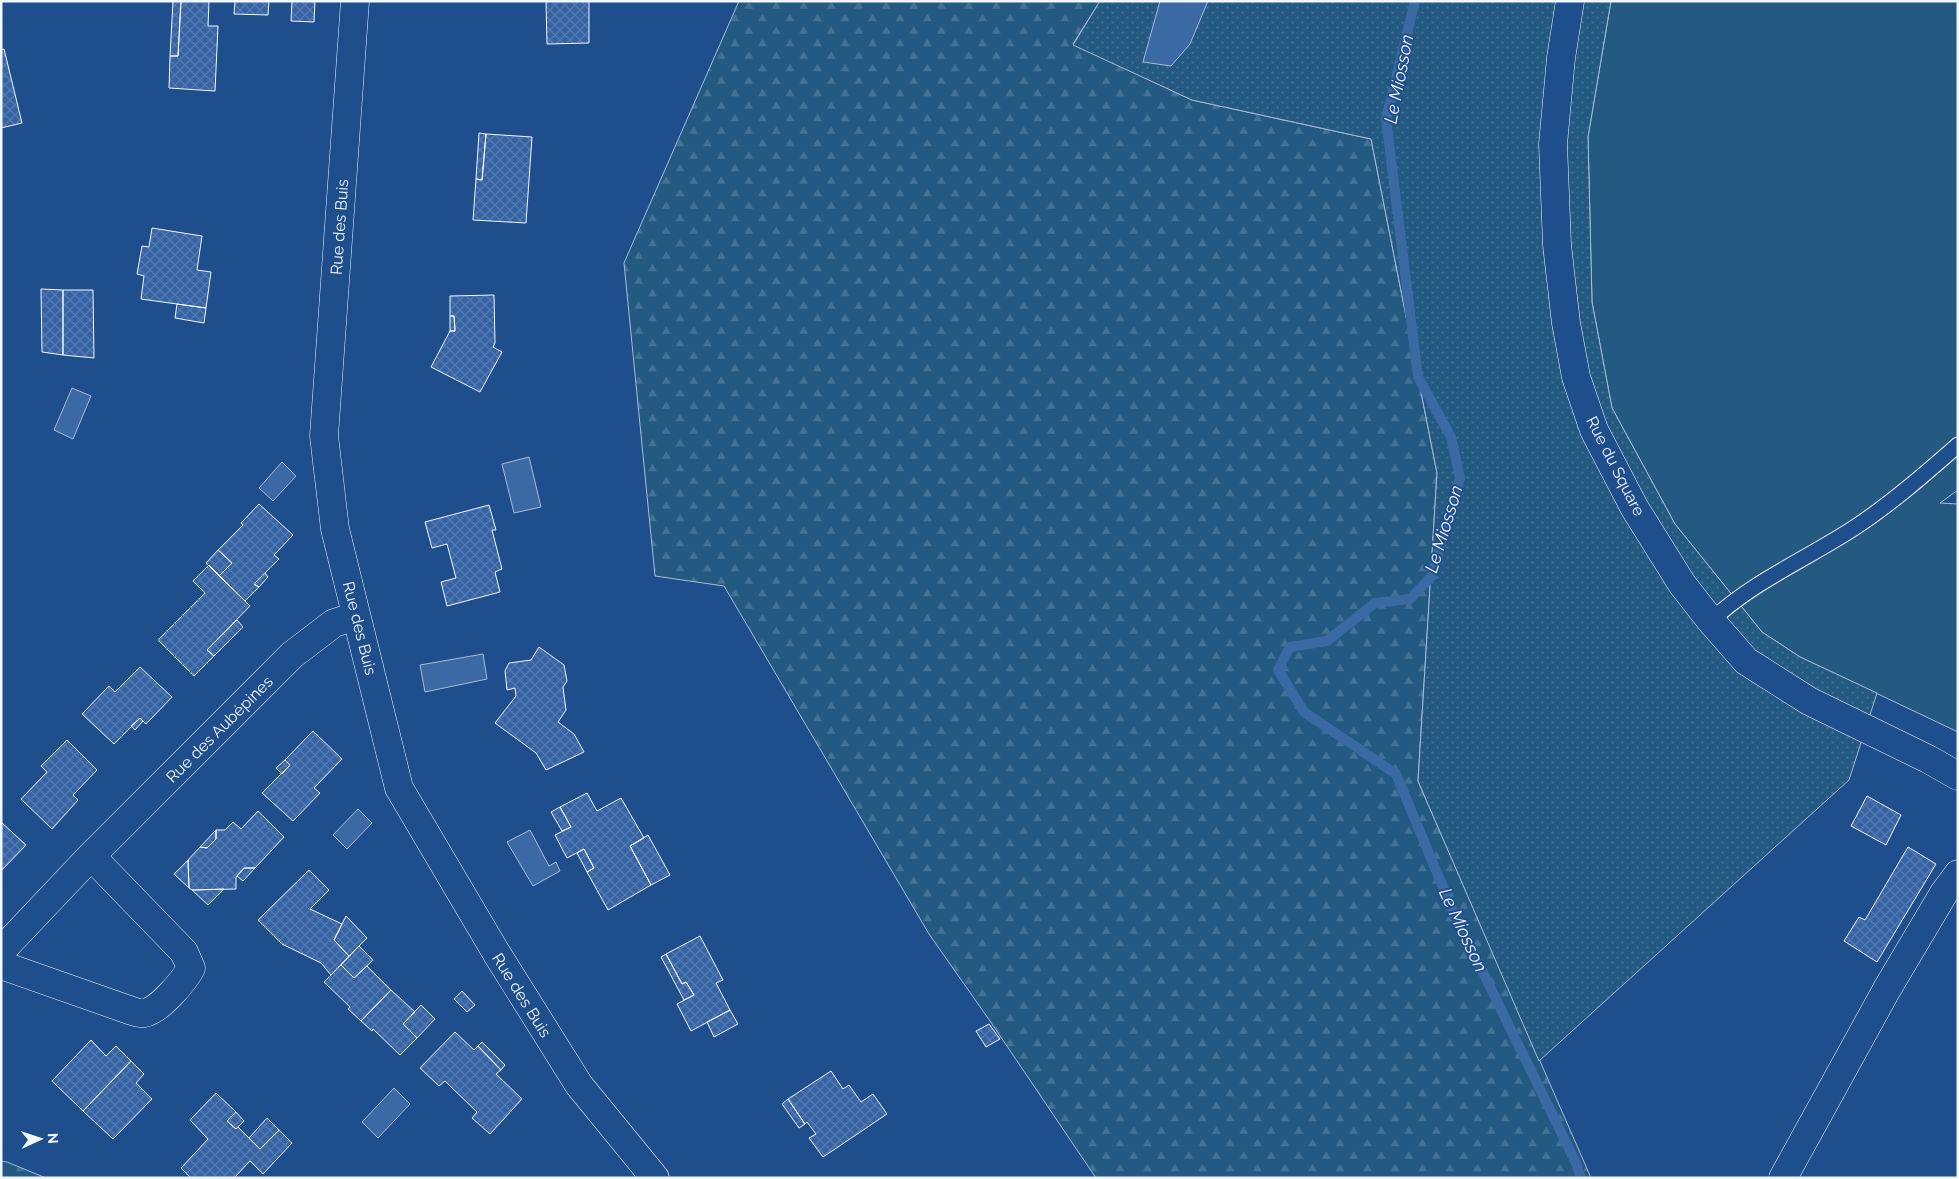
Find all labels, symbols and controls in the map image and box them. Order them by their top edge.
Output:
water label: Le Miosson [1380,33,1417,125]
street label: Rue des Buis [327,178,352,276]
street label: Rue du Square [1582,413,1649,519]
water label: Le Miosson [1420,483,1467,575]
street label: Rue des Buis [339,579,380,677]
street label: Rue des Aubépines [162,672,277,787]
water label: Le Miosson [1435,884,1492,975]
street label: Rue des Buis [488,950,555,1041]
north arrow [15,1114,65,1164]
text: N [45,1133,61,1144]

